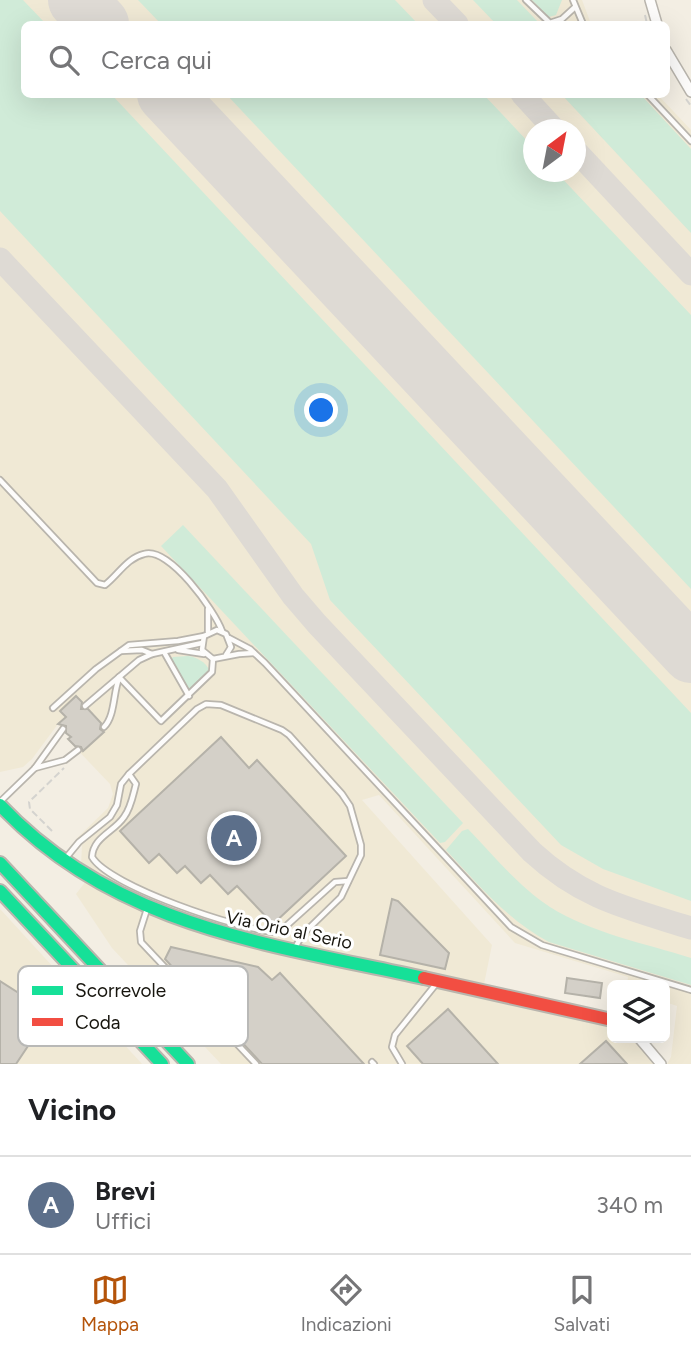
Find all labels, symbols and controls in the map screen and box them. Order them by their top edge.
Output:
search box [21,21,670,98]
icon: search [45,41,83,79]
text: Cerca qui [101,44,212,76]
north arrow [523,119,586,182]
your location [304,393,338,427]
pin: A [211,812,257,864]
street label: Via Orio al Serio [224,906,354,954]
legend [18,966,248,1046]
text: Scorrevole [75,979,166,1002]
map controls [607,980,670,1043]
button: layers [607,980,670,1043]
text: Coda [75,1011,121,1034]
text: Vicino [28,1091,116,1128]
text: Brevi [95,1175,156,1207]
text: A [43,1191,59,1219]
text: 340 m [596,1191,663,1219]
text: Uffici [95,1207,151,1235]
tab: Mappa [81,1271,139,1336]
tab: Indicazioni [301,1271,392,1336]
tab: Salvati [554,1271,610,1336]

